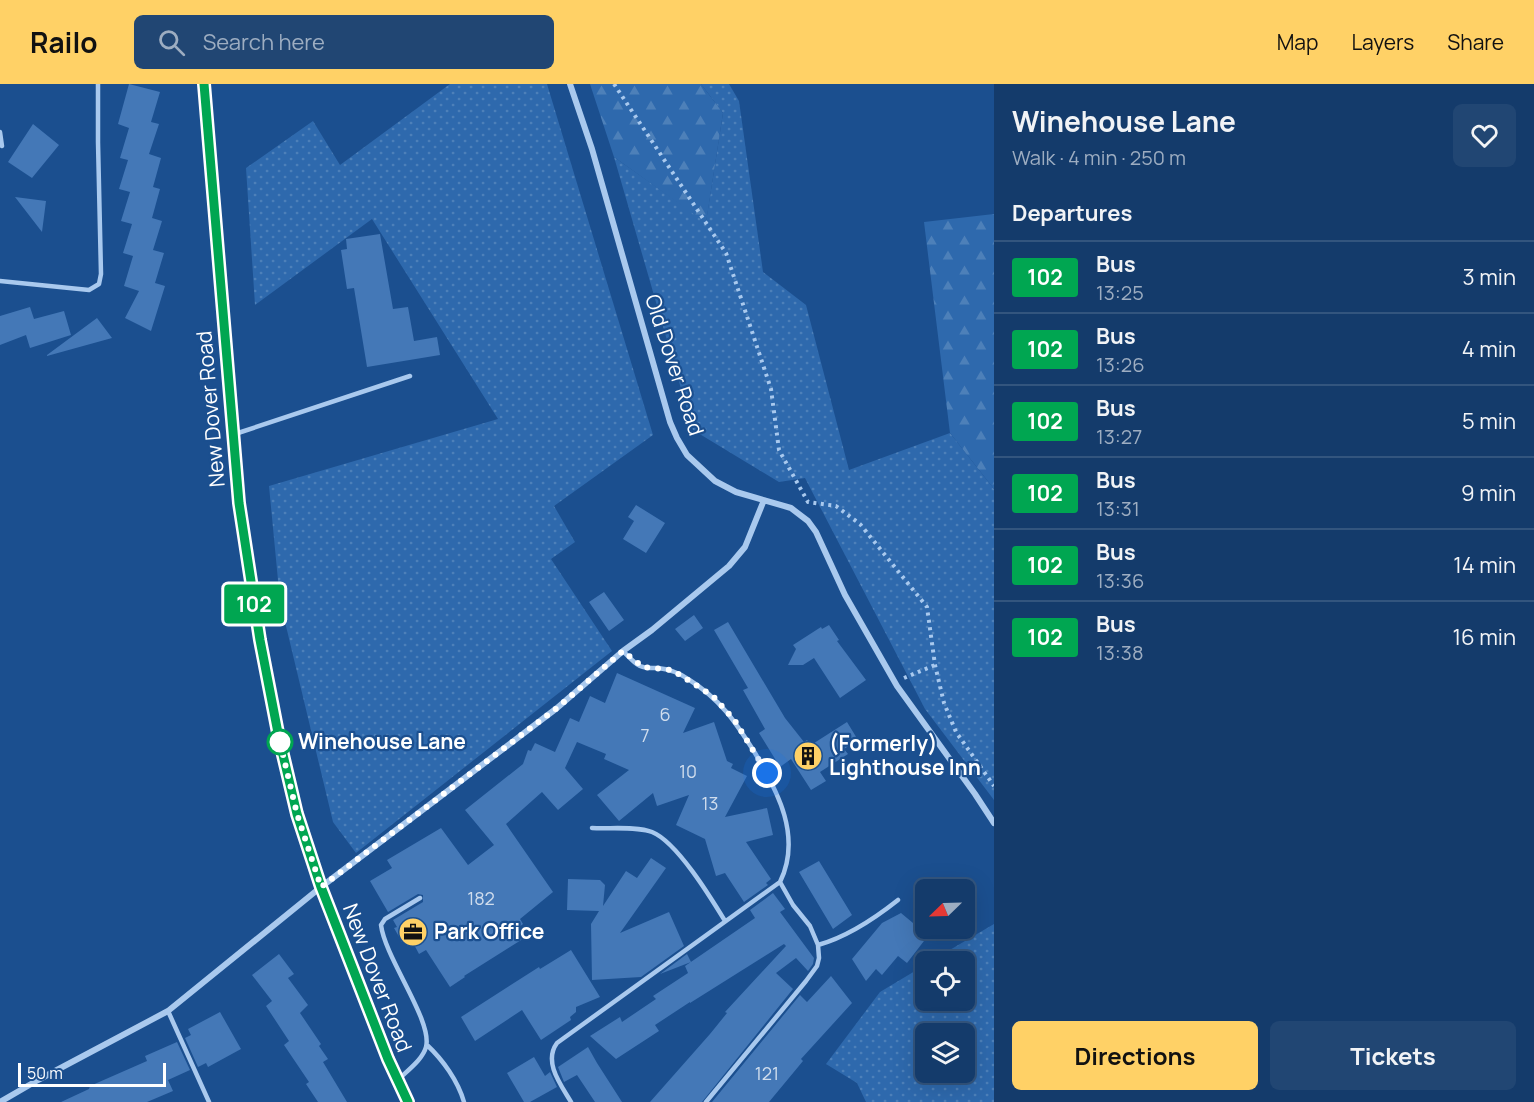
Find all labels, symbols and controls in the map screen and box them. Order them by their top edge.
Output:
search box [134,15,554,69]
text: Railo [30,23,98,61]
icon: search [155,26,188,59]
text: Search here [203,27,325,57]
text: Map [1277,28,1318,56]
text: Layers [1351,28,1414,56]
text: Share [1447,28,1504,56]
text: Winehouse Lane [1012,102,1236,140]
button: heart [1453,104,1516,167]
text: Walk · 4 min · 250 m [1012,144,1186,171]
text: Departures [1012,198,1132,228]
text: Bus [1096,249,1136,279]
text: 3 min [1463,262,1516,292]
text: 102 [1027,263,1063,291]
text: 13:25 [1096,279,1144,306]
street label: Old Dover Road [639,291,711,439]
text: Bus [1096,321,1136,351]
street label: New Dover Road [189,330,231,488]
text: 4 min [1462,334,1516,364]
text: 102 [1027,335,1063,363]
text: 13:26 [1096,351,1145,378]
text: Bus [1096,393,1136,423]
text: 5 min [1462,406,1516,436]
text: 102 [1027,407,1063,435]
text: 13:27 [1096,423,1142,450]
text: Bus [1096,465,1136,495]
text: 9 min [1461,478,1516,508]
text: 102 [1027,479,1063,507]
text: 13:31 [1096,495,1140,522]
text: Bus [1096,537,1136,567]
text: 14 min [1453,550,1516,580]
text: 102 [1027,551,1063,579]
text: 13:36 [1096,567,1144,594]
line badge: 102 [220,584,288,624]
text: 102 [236,590,272,618]
text: Bus [1096,609,1136,639]
text: 16 min [1453,622,1516,652]
text: 102 [1027,623,1063,651]
text: 13:38 [1096,639,1144,666]
house number: 6 [659,702,671,726]
house number: 7 [640,723,650,747]
place label: Winehouse Lane [298,727,466,755]
marker: Winehouse Lane [267,729,293,755]
place label: (Formerly) Lighthouse Inn [829,729,981,781]
building icon: (Formerly) Lighthouse Inn [792,740,824,772]
your location [752,758,782,788]
house number: 10 [679,759,697,783]
house number: 13 [702,791,718,815]
north arrow [915,879,975,939]
map controls [915,879,975,1083]
house number: 182 [467,886,495,910]
street label: New Dover Road [337,899,419,1056]
office icon: Park Office [397,916,429,948]
place label: Park Office [434,917,544,945]
button: locate [915,951,975,1011]
button: Directions [1012,1021,1258,1090]
button: Tickets [1270,1021,1516,1090]
button: layers [915,1023,975,1083]
scale bar [18,1060,166,1088]
house number: 121 [755,1061,779,1085]
text: 50 m [27,1062,63,1084]

